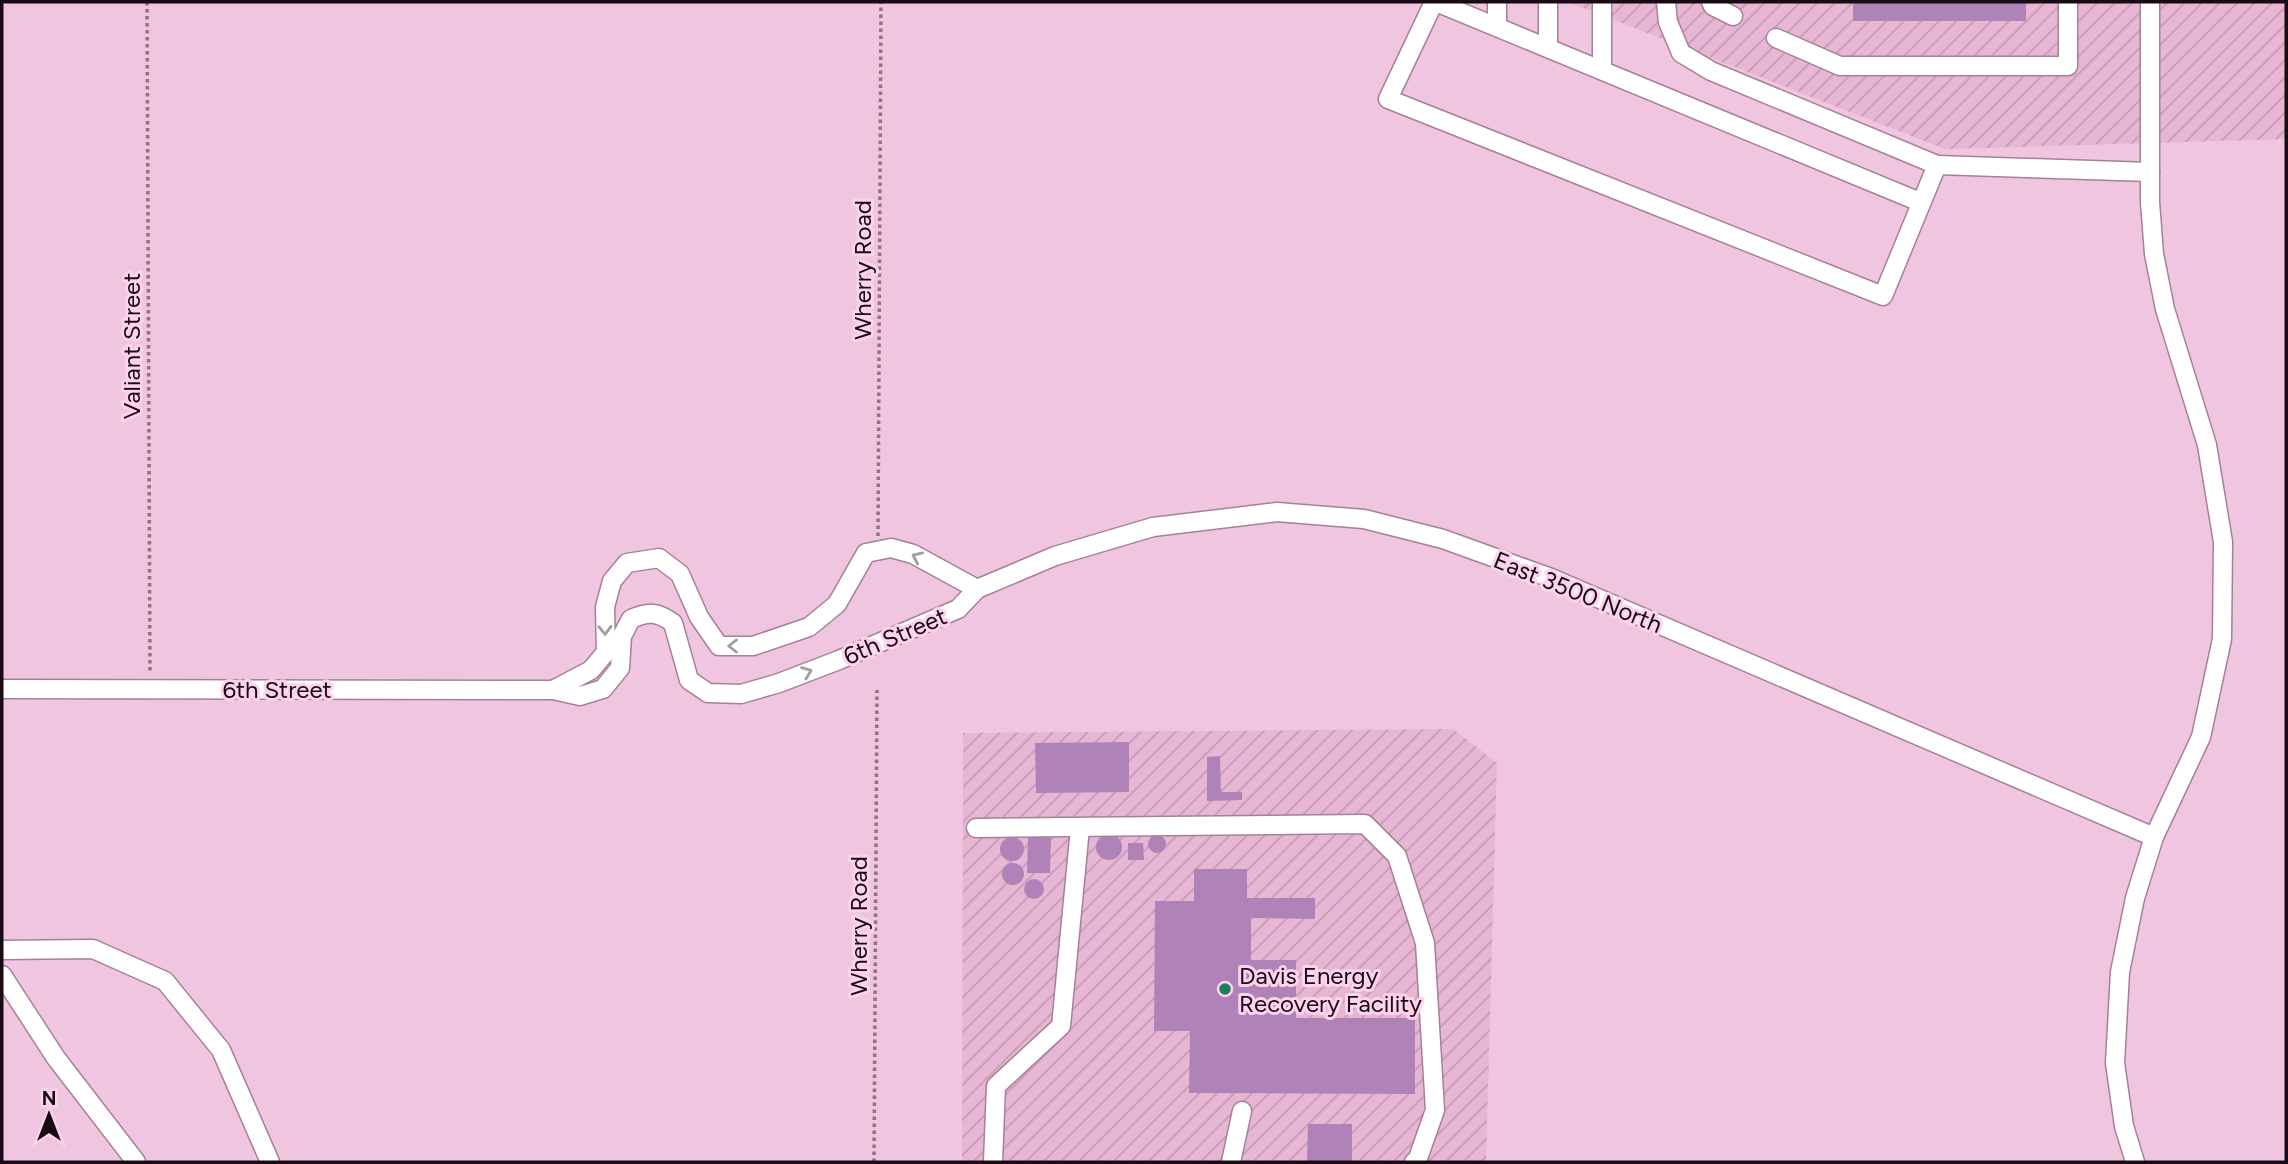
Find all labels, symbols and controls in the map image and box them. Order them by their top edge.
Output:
street label: Wherry Road [848,200,877,340]
street label: Valiant Street [117,273,146,419]
street label: East 3500 North [1489,545,1667,639]
one-way arrow [912,551,924,565]
street label: 6th Street [839,601,951,671]
one-way arrow [597,625,613,635]
one-way arrow [727,638,737,654]
one-way arrow [801,667,813,681]
street label: 6th Street [222,675,332,704]
street label: Wherry Road [844,856,873,996]
place label: Davis Energy Recovery Facility [1239,961,1422,1018]
marker: Davis Energy Recovery Facility [1217,981,1233,997]
north arrow [14,1080,84,1150]
text: N [42,1087,56,1110]

